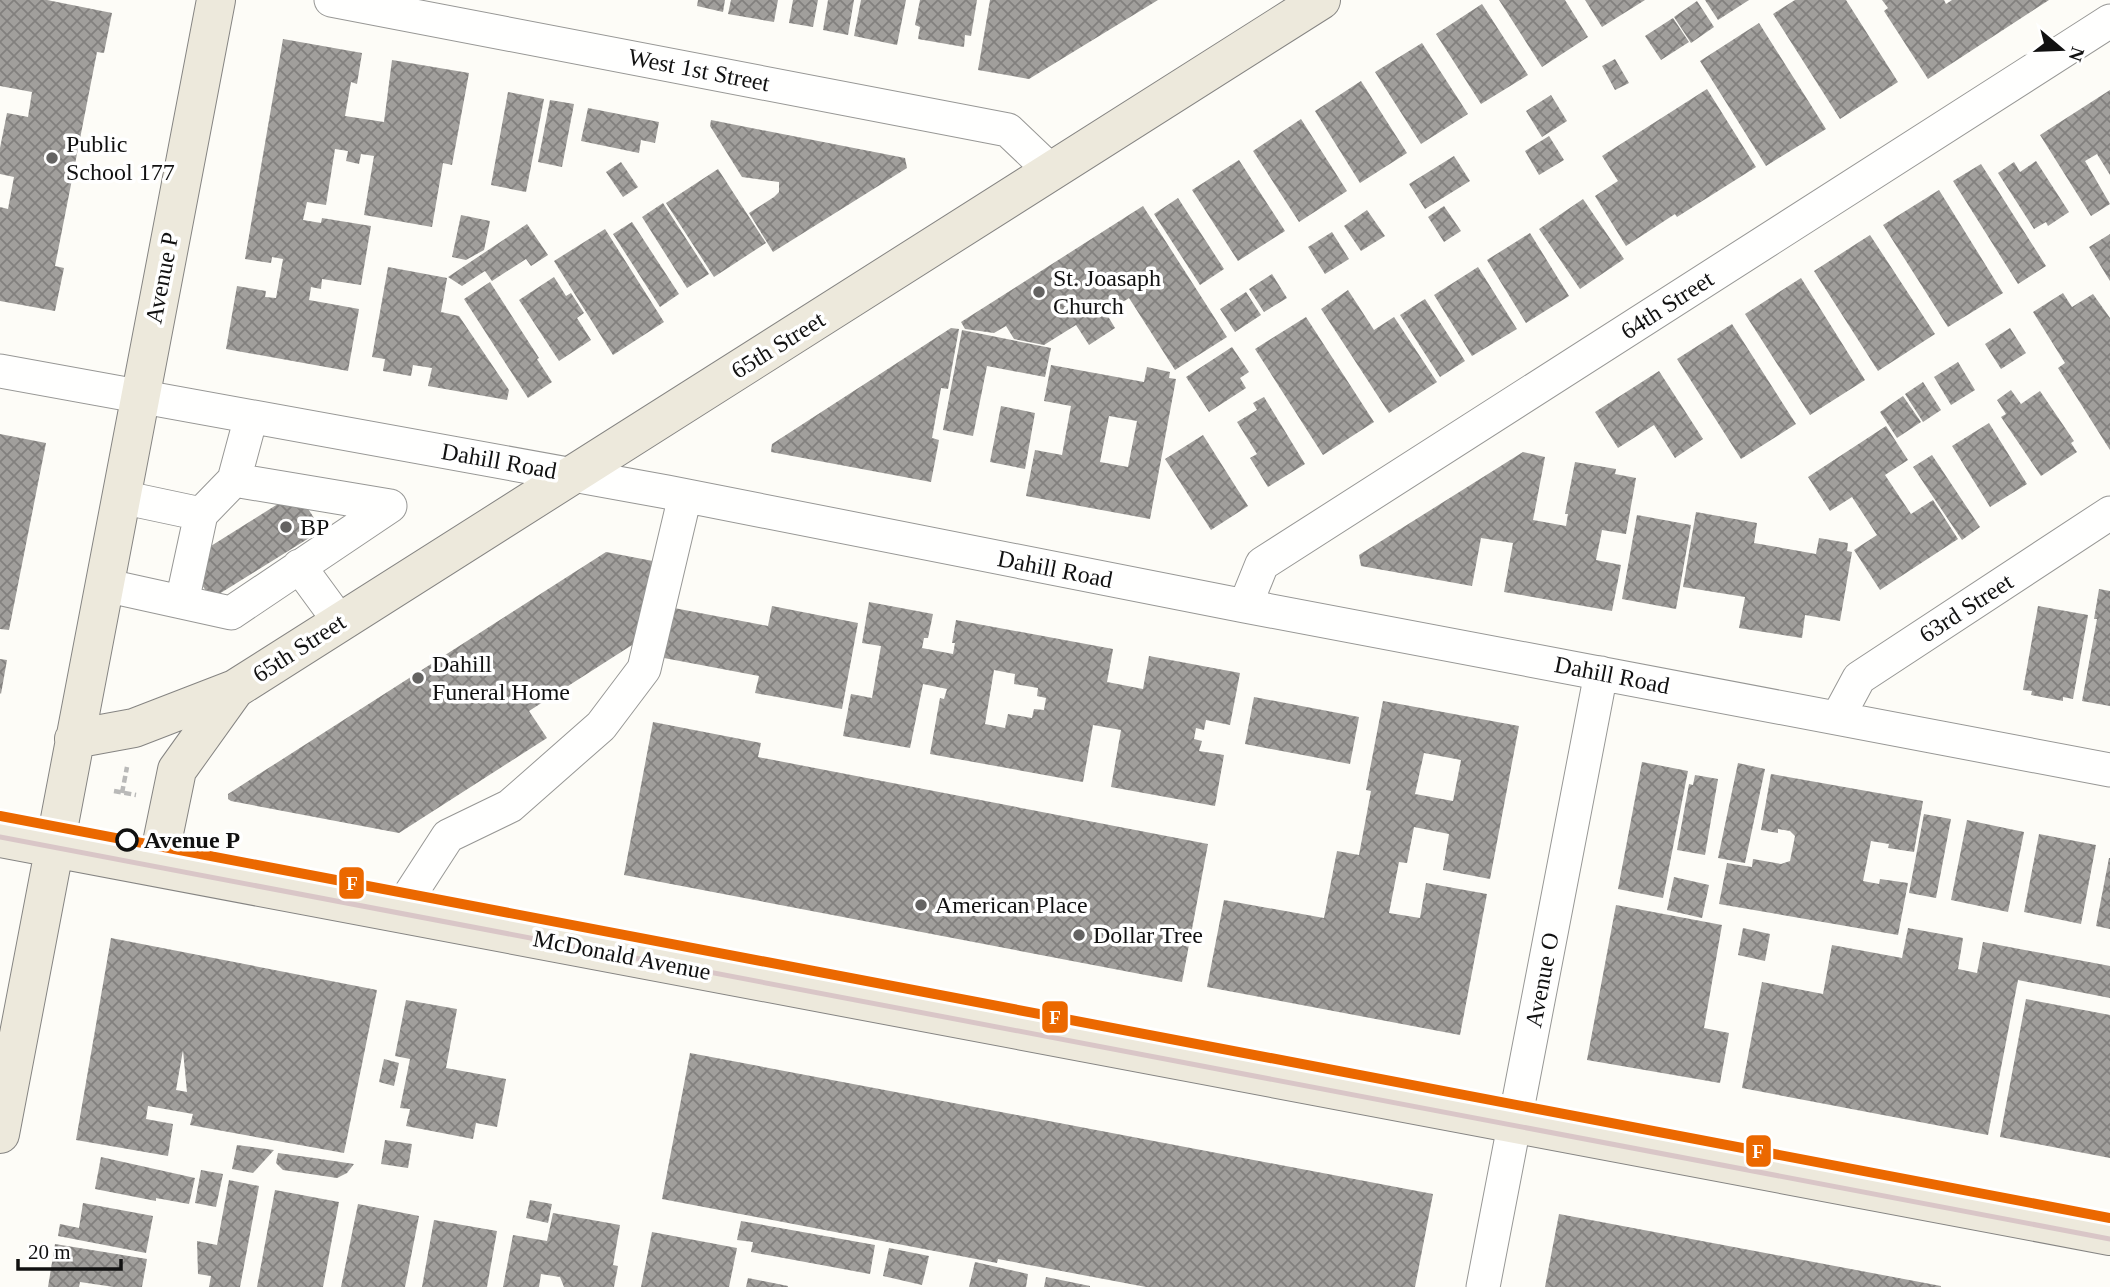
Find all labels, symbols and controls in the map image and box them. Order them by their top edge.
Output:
north arrow [2026,14,2096,84]
street label: West 1st Street [626,44,772,97]
text: N [2064,44,2089,65]
place label: Public School 177 [66,131,175,185]
marker: Public School 177 [44,150,60,166]
street label: Avenue P [140,230,184,326]
place label: St. Joasaph Church [1053,265,1161,319]
street label: 64th Street [1616,265,1718,344]
marker: St. Joasaph Church [1031,284,1047,300]
street label: 65th Street [727,306,830,384]
street label: Dahill Road [439,438,559,484]
place label: BP [300,514,329,540]
marker: BP [278,519,294,535]
street label: Dahill Road [995,545,1115,593]
street label: 63rd Street [1914,568,2018,648]
street label: 65th Street [248,608,350,687]
place label: Dahill Funeral Home [432,651,570,705]
street label: Dahill Road [1552,651,1672,699]
marker: Dahill Funeral Home [410,670,426,686]
place label: Avenue P [144,827,240,853]
marker: Avenue P [116,829,138,851]
line badge: F [338,866,365,900]
text: F [346,873,358,894]
place label: American Place [935,892,1088,918]
marker: American Place [913,897,929,913]
place label: Dollar Tree [1093,922,1203,948]
street label: McDonald Avenue [531,925,713,985]
marker: Dollar Tree [1071,927,1087,943]
street label: Avenue O [1520,930,1564,1030]
line badge: F [1041,1000,1069,1034]
text: F [1049,1007,1061,1028]
line badge: F [1745,1134,1772,1168]
text: F [1752,1141,1764,1162]
scale bar [18,1228,121,1272]
text: 20 m [28,1240,71,1264]

